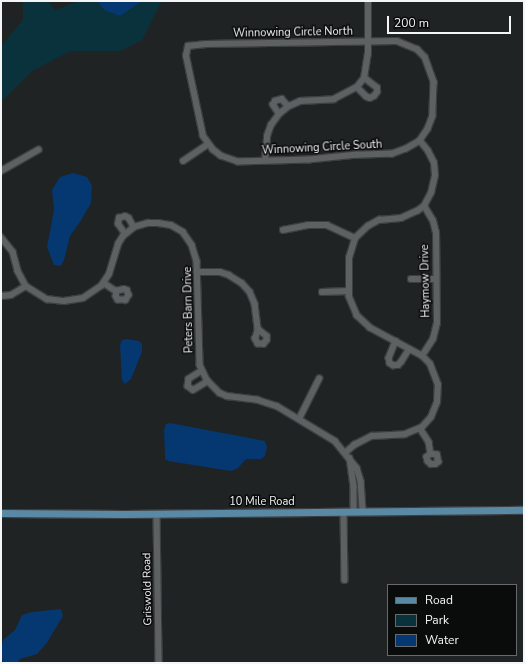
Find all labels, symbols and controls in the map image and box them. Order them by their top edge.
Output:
scale bar [389,8,513,34]
text: 200 m [394,15,429,31]
street label: Winnowing Circle North [233,25,353,41]
street label: Winnowing Circle South [262,138,382,158]
street label: Haymow Drive [419,244,433,318]
street label: Peters Barn Drive [182,267,196,353]
street label: 10 Mile Road [229,495,295,509]
street label: Griswold Road [141,552,155,626]
legend [387,584,517,656]
text: Road [425,592,453,608]
text: Park [425,612,449,628]
text: Water [425,632,459,648]

